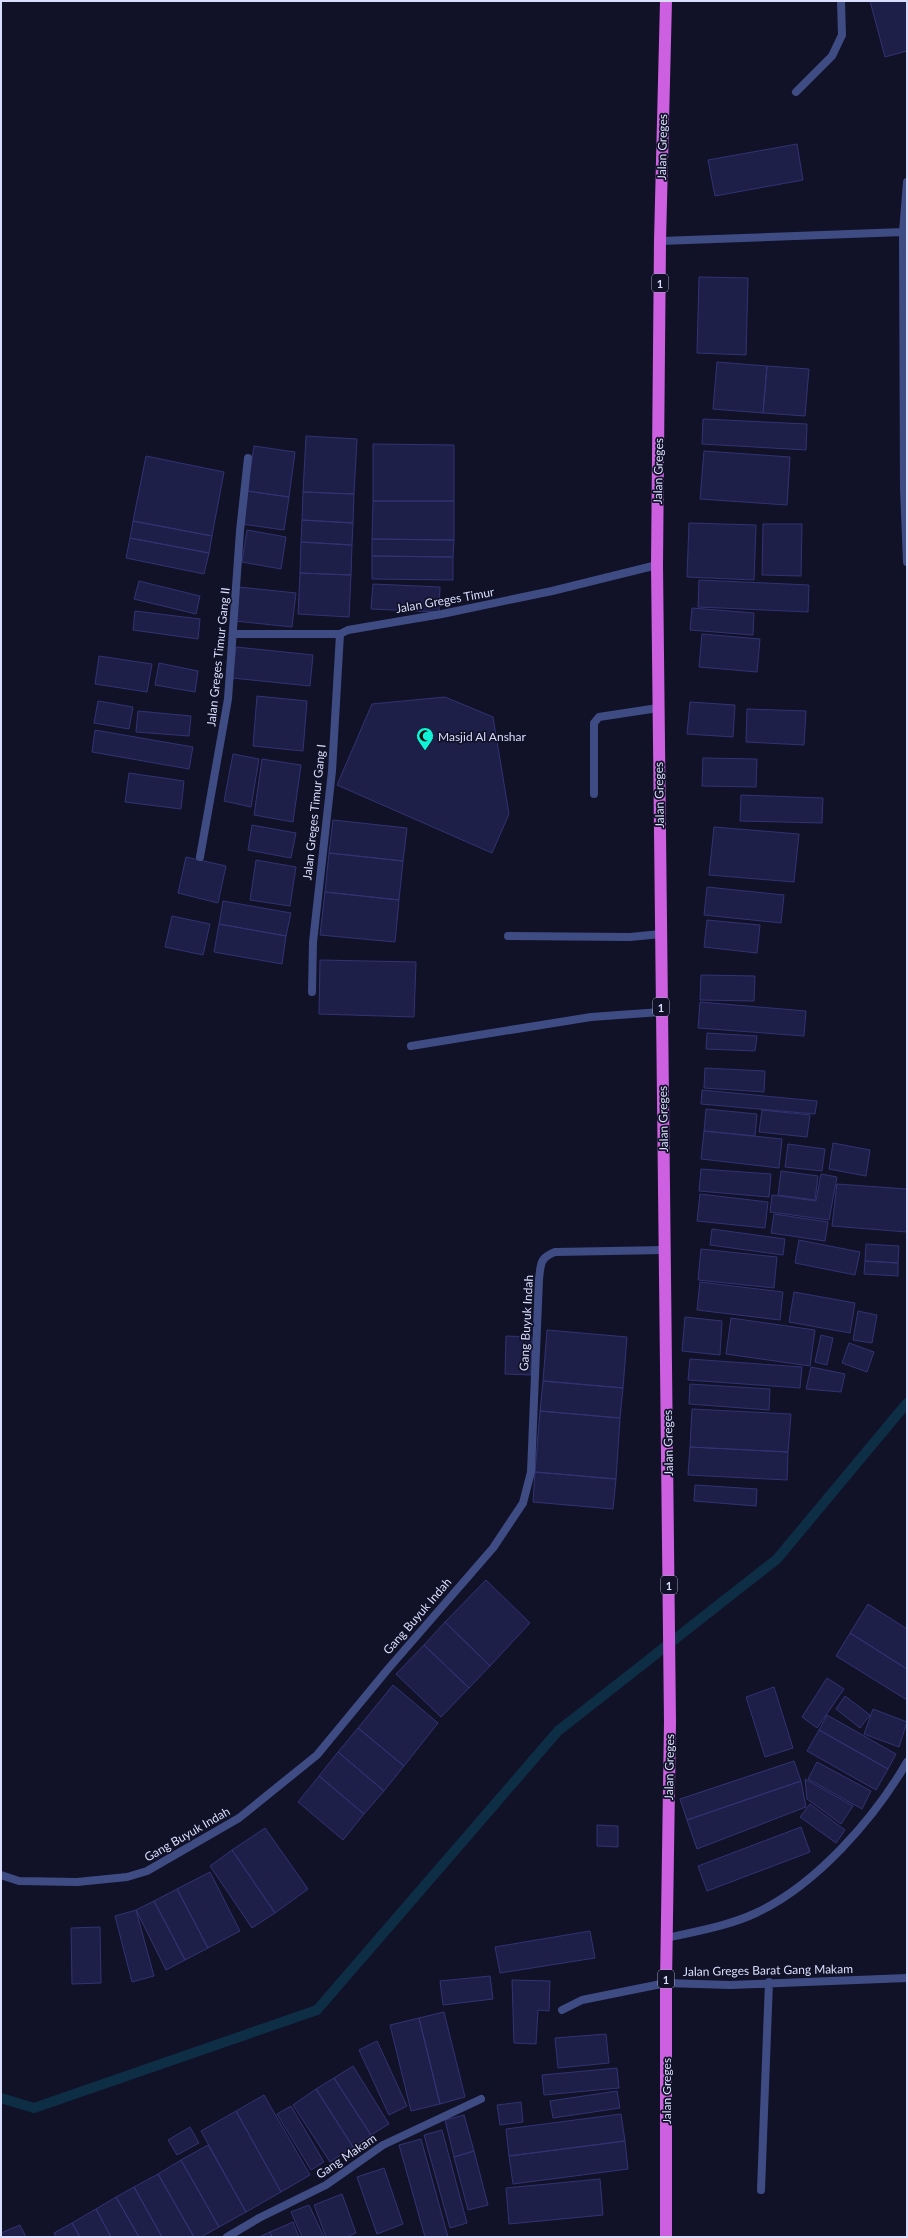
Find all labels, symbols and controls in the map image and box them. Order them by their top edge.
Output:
street label: Jalan Greges [654,114,670,180]
road number: 1 [652,274,668,292]
street label: Jalan Greges [650,438,666,504]
street label: Jalan Greges Timur [395,584,496,616]
street label: Jalan Greges Timur Gang II [203,587,233,727]
mosque icon: Masjid Al Anshar [415,726,435,751]
place label: Masjid Al Anshar [438,729,527,744]
street label: Jalan Greges Timur Gang I [299,743,329,881]
street label: Jalan Greges [651,762,667,828]
road number: 1 [653,998,669,1016]
street label: Jalan Greges [655,1086,671,1152]
street label: Gang Buyuk Indah [516,1274,536,1372]
street label: Jalan Greges [660,1410,676,1476]
street label: Gang Buyuk Indah [380,1575,454,1657]
road number: 1 [661,1576,677,1594]
street label: Jalan Greges [661,1734,677,1800]
street label: Gang Buyuk Indah [141,1803,233,1865]
street label: Jalan Greges Barat Gang Makam [683,1961,853,1979]
road number: 1 [658,1970,674,1988]
street label: Jalan Greges [659,2058,674,2124]
street label: Gang Makam [313,2130,379,2182]

